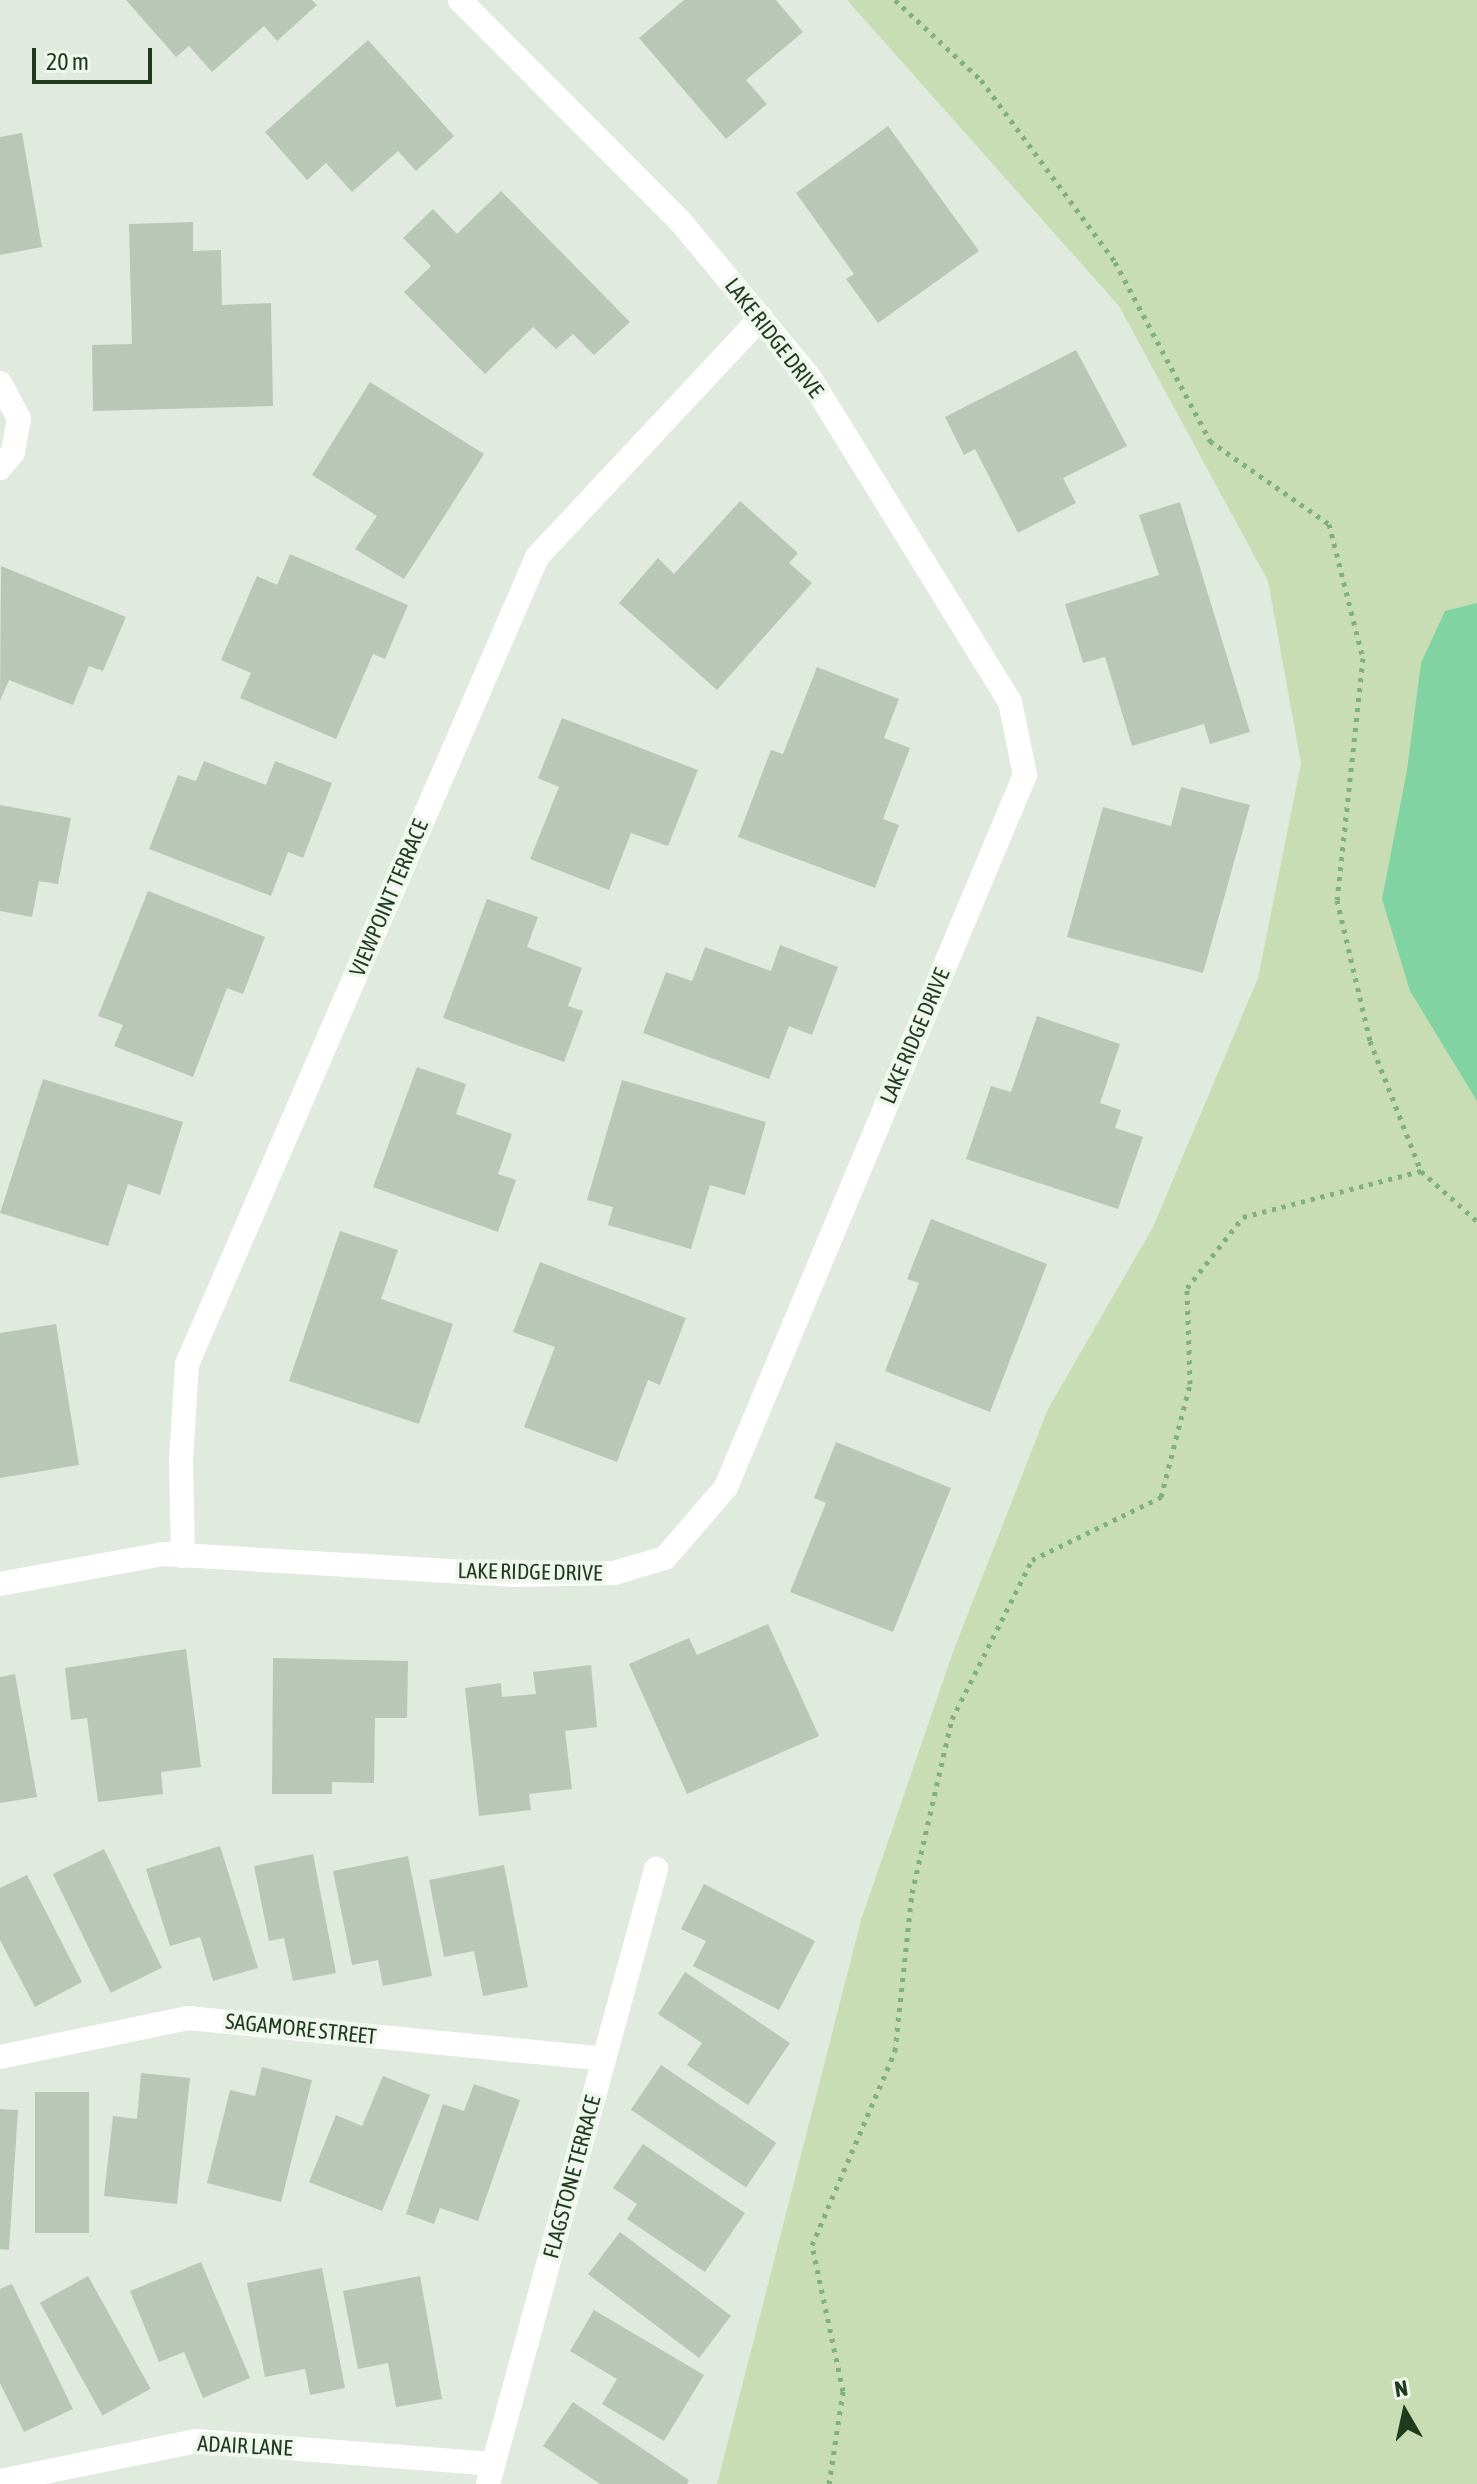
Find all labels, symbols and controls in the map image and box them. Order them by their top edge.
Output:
scale bar [36,32,156,82]
text: 20 m [46,48,89,75]
street label: LAKE RIDGE DRIVE [719,273,829,403]
street label: VIEWPOINT TERRACE [344,816,434,980]
street label: LAKE RIDGE DRIVE [875,964,955,1108]
street label: LAKE RIDGE DRIVE [458,1558,602,1586]
street label: SAGAMORE STREET [224,2008,378,2050]
street label: FLAGSTONE TERRACE [538,2093,606,2261]
north arrow [1365,2372,1445,2452]
text: N [1393,2374,1410,2402]
street label: ADAIR LANE [197,2430,293,2462]

